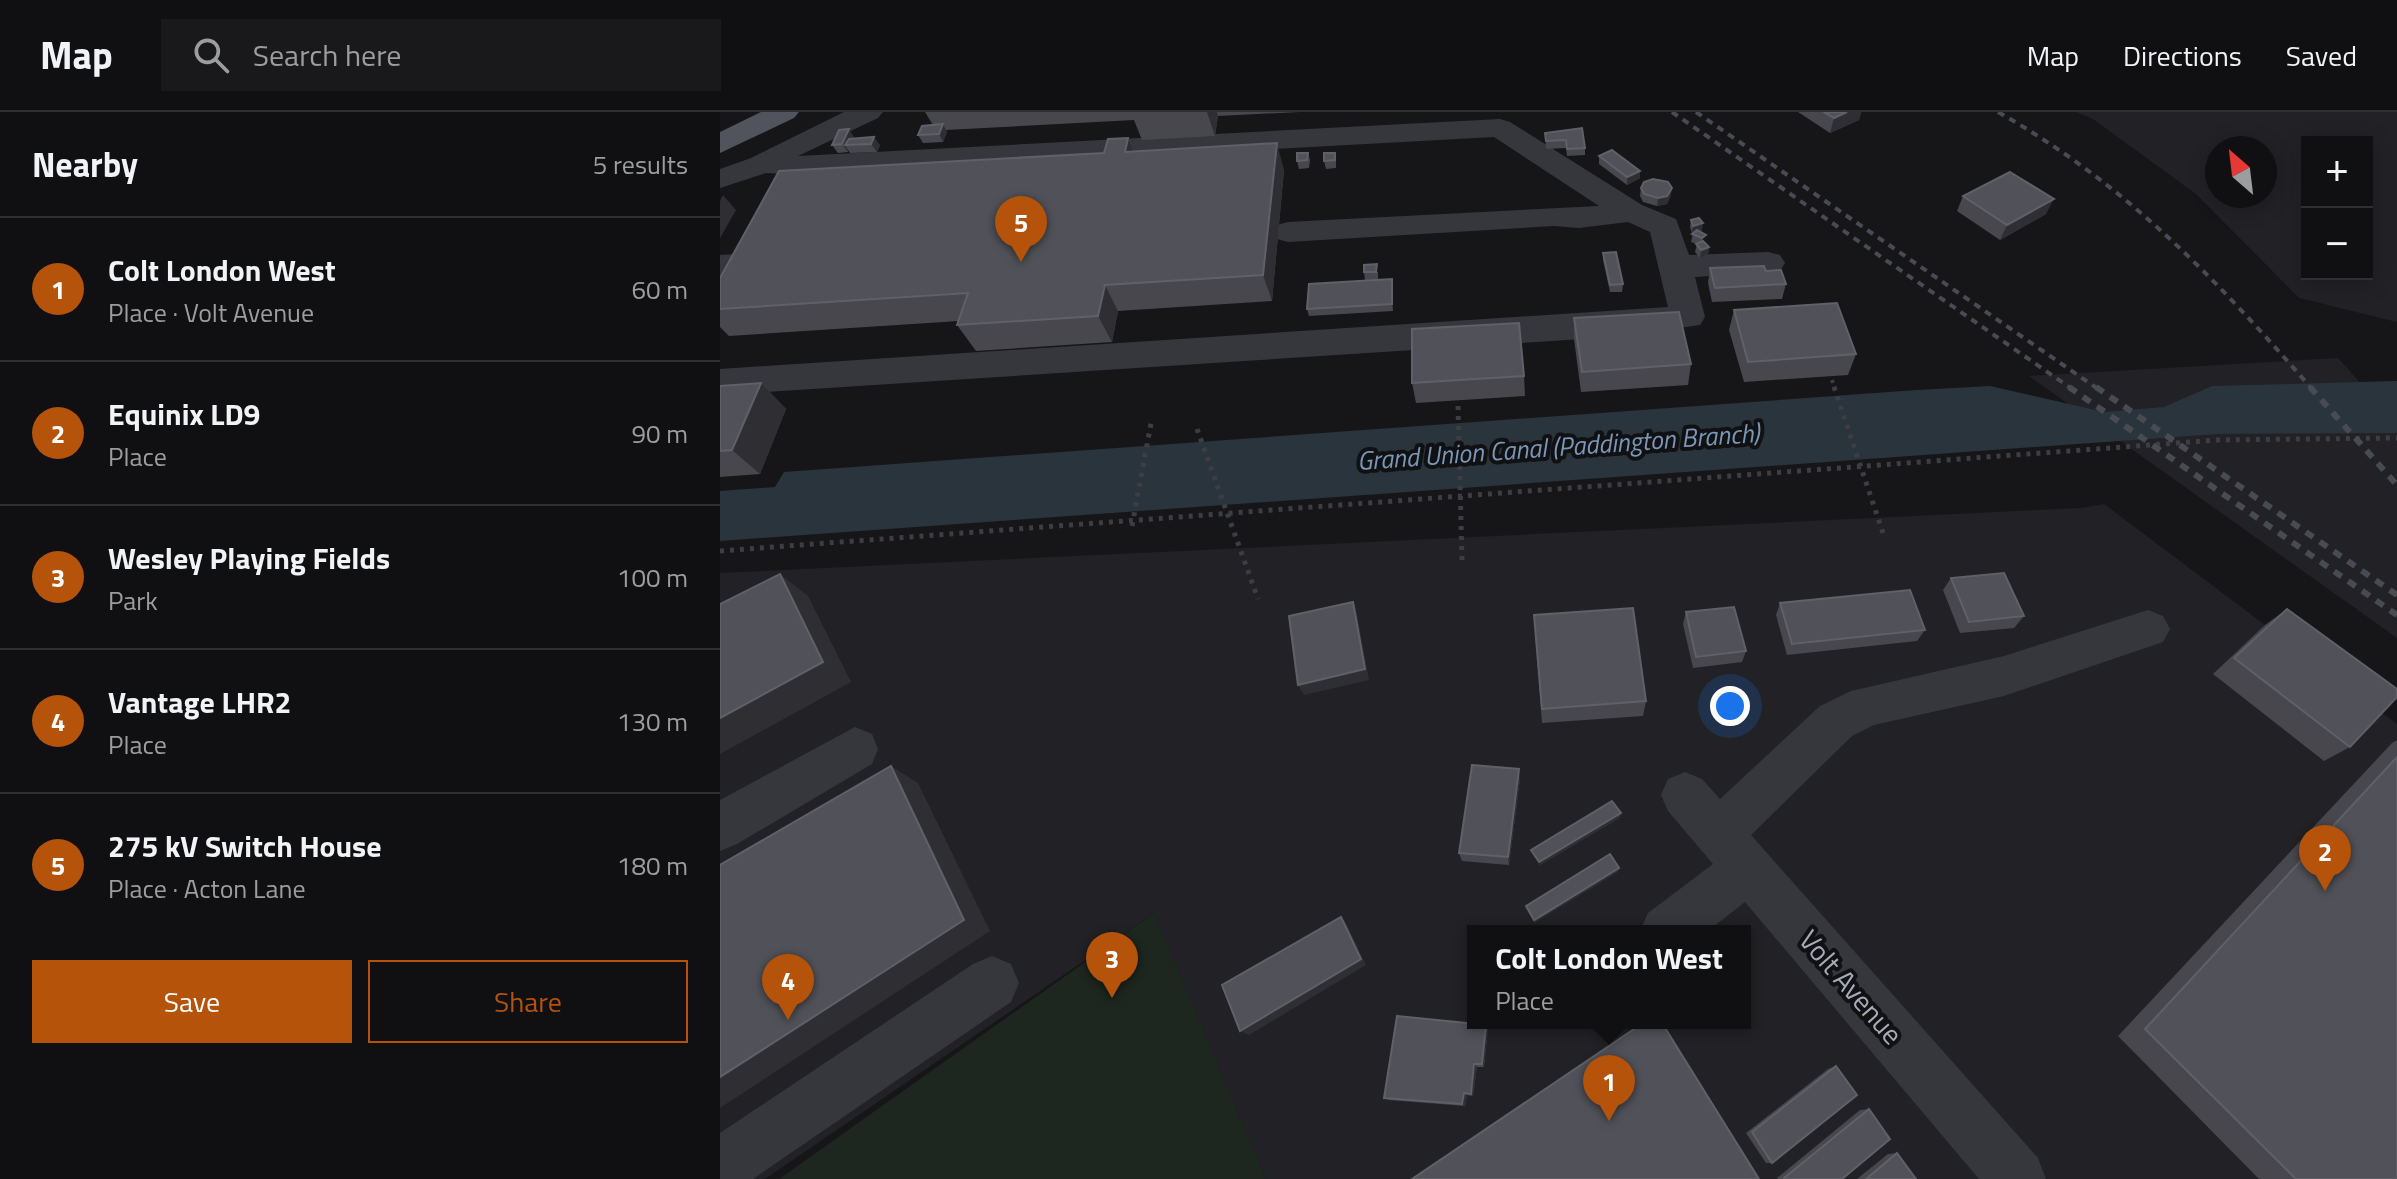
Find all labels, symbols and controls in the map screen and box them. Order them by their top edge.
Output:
search box [161,19,721,91]
text: Map [40,26,113,84]
text: Search here [253,32,402,78]
icon: search [189,33,233,77]
text: Map [2027,34,2079,77]
text: Directions [2123,34,2242,77]
text: Saved [2286,34,2357,77]
north arrow [2205,136,2277,208]
map controls [2301,136,2373,280]
button: + [2301,136,2373,208]
text: Nearby [32,138,138,190]
text: 5 results [593,145,688,184]
pin: 5 [995,196,1047,262]
button: − [2301,208,2373,280]
text: Colt London West [108,247,336,293]
text: 1 [51,270,65,309]
text: 60 m [631,270,688,309]
text: Place · Volt Avenue [108,293,314,332]
text: Equinix LD9 [108,391,260,437]
water label: Grand Union Canal (Paddington Branch) [1356,413,1762,480]
text: 2 [51,414,65,453]
text: 90 m [631,414,688,453]
text: Place [108,437,167,476]
text: Wesley Playing Fields [108,535,390,581]
text: 3 [51,558,65,597]
text: 100 m [617,558,688,597]
text: Park [108,581,158,620]
text: Vantage LHR2 [108,679,291,725]
your location [1710,686,1750,726]
text: 4 [51,702,65,741]
text: 130 m [617,702,688,741]
text: Place [108,725,167,764]
text: 275 kV Switch House [108,823,382,869]
pin: 2 [2299,825,2351,891]
text: 5 [51,846,65,885]
text: 180 m [617,846,688,885]
text: Place · Acton Lane [108,869,306,908]
street label: Volt Avenue [1789,920,1914,1054]
popup [1467,925,1751,1029]
pin: 3 [1086,932,1138,998]
text: Colt London West [1495,935,1723,981]
pin: 4 [762,954,814,1020]
button: Save [32,960,352,1043]
button: Share [368,960,688,1043]
text: Place [1495,981,1554,1020]
pin: 1 [1583,1055,1635,1121]

